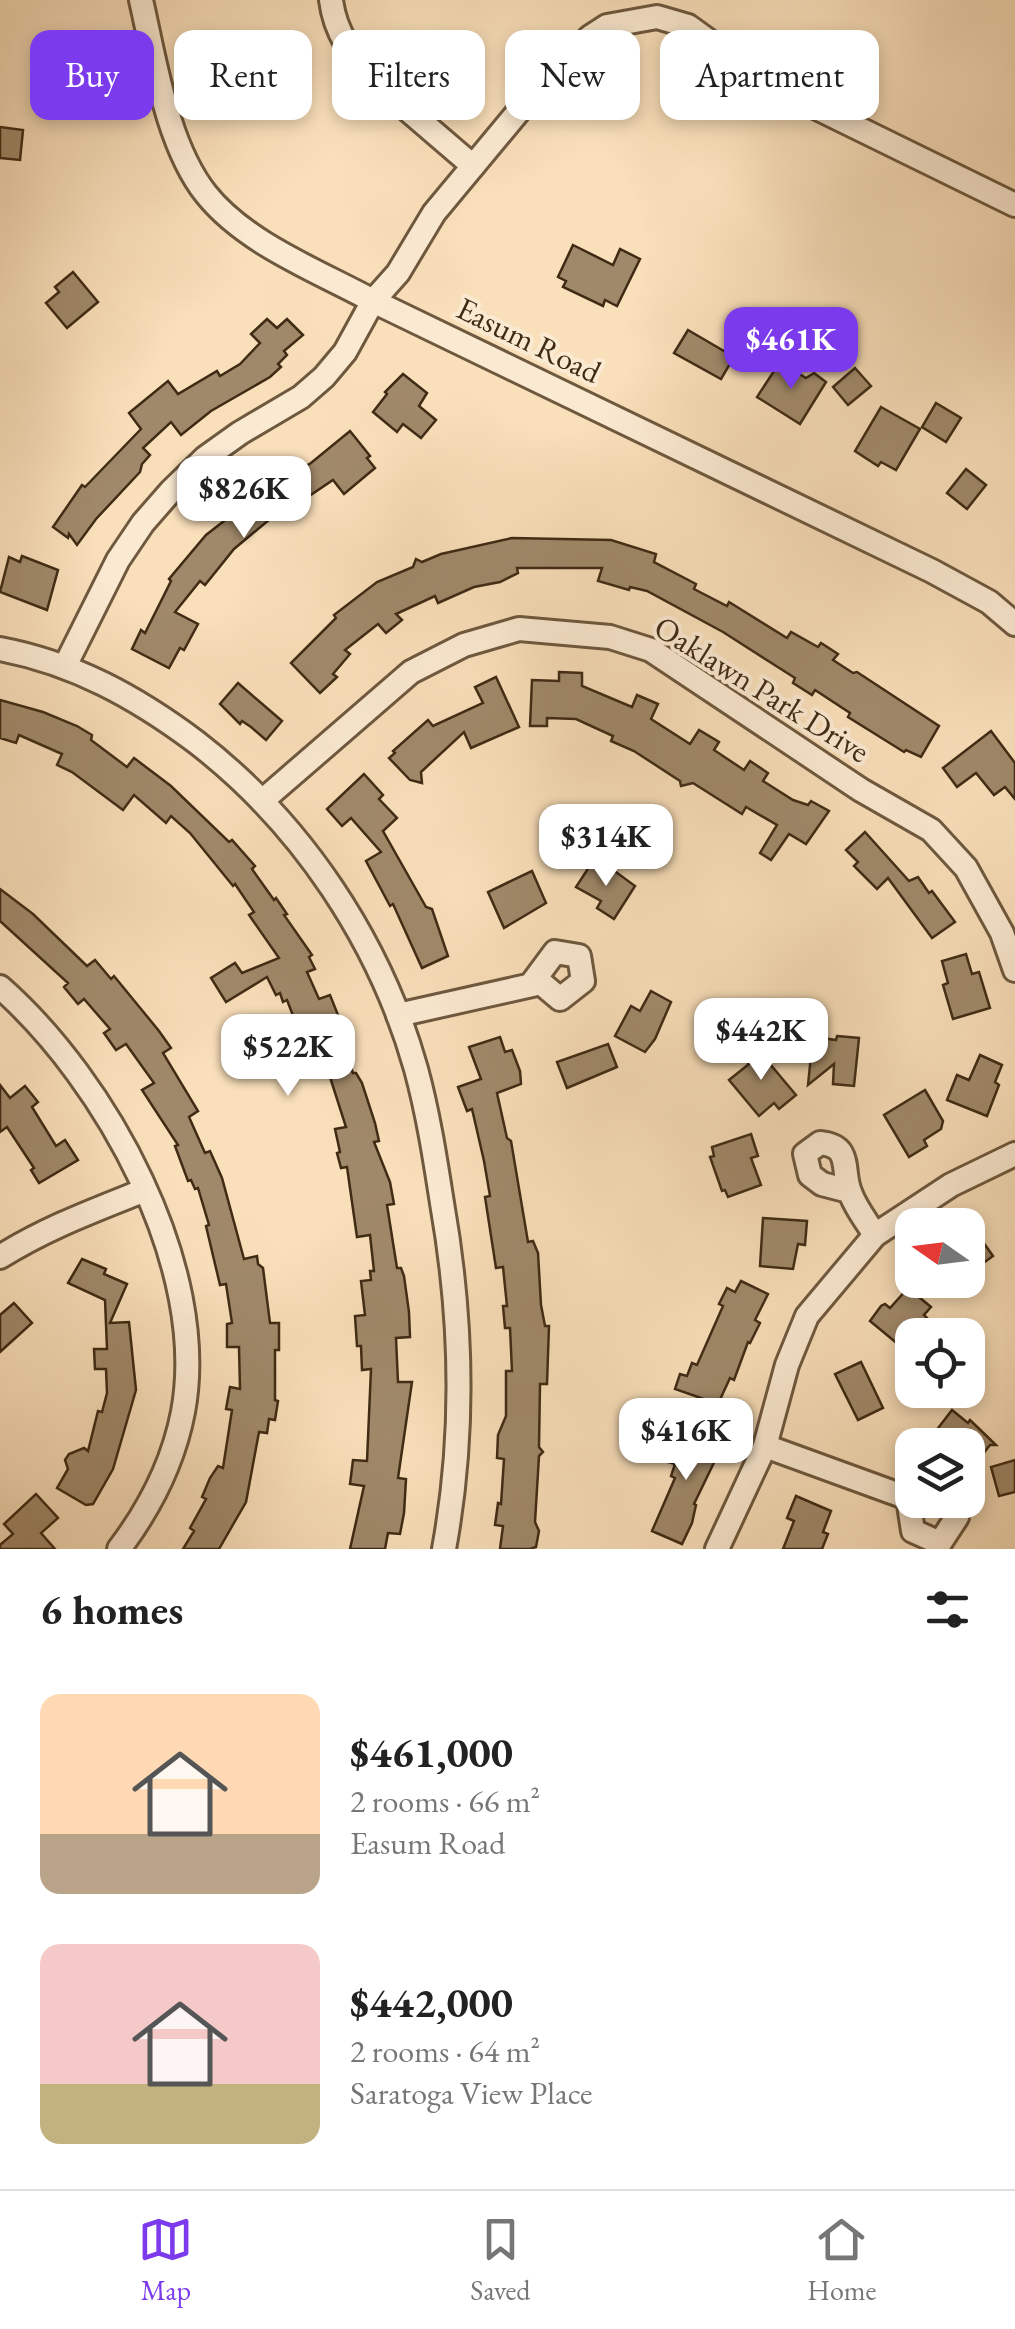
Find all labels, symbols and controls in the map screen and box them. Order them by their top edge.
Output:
chip: Buy [30,30,154,120]
chip: Rent [174,30,312,120]
chip: Filters [332,30,485,120]
chip: New [505,30,640,120]
chip: Apartment [660,30,879,120]
street label: Easum Road [450,287,609,393]
pin: $461K [721,307,861,392]
text: $461K [746,318,836,360]
pin: $826K [174,456,314,541]
text: $826K [199,467,289,509]
street label: Oaklawn Park Drive [646,606,878,772]
pin: $314K [536,804,676,889]
text: $314K [561,815,651,857]
pin: $442K [691,998,831,1083]
text: $442K [716,1009,806,1051]
pin: $522K [218,1014,358,1099]
text: $522K [243,1025,333,1067]
north arrow [895,1208,985,1298]
map controls [895,1208,985,1518]
button: locate [895,1318,985,1408]
pin: $416K [616,1398,756,1483]
text: $416K [641,1409,731,1451]
button: layers [895,1428,985,1518]
text: 6 homes [40,1582,183,1637]
icon: filters [920,1582,975,1637]
text: $461,000 [350,1725,513,1780]
icon: home [120,1734,240,1854]
text: 2 rooms · 66 m² [350,1780,540,1822]
text: Easum Road [350,1822,506,1864]
text: $442,000 [350,1975,513,2030]
icon: home [120,1984,240,2104]
text: 2 rooms · 64 m² [350,2030,540,2072]
text: Saratoga View Place [350,2072,593,2114]
tab: Map [138,2212,193,2308]
tab: Saved [470,2212,530,2308]
tab: Home [807,2212,877,2308]

